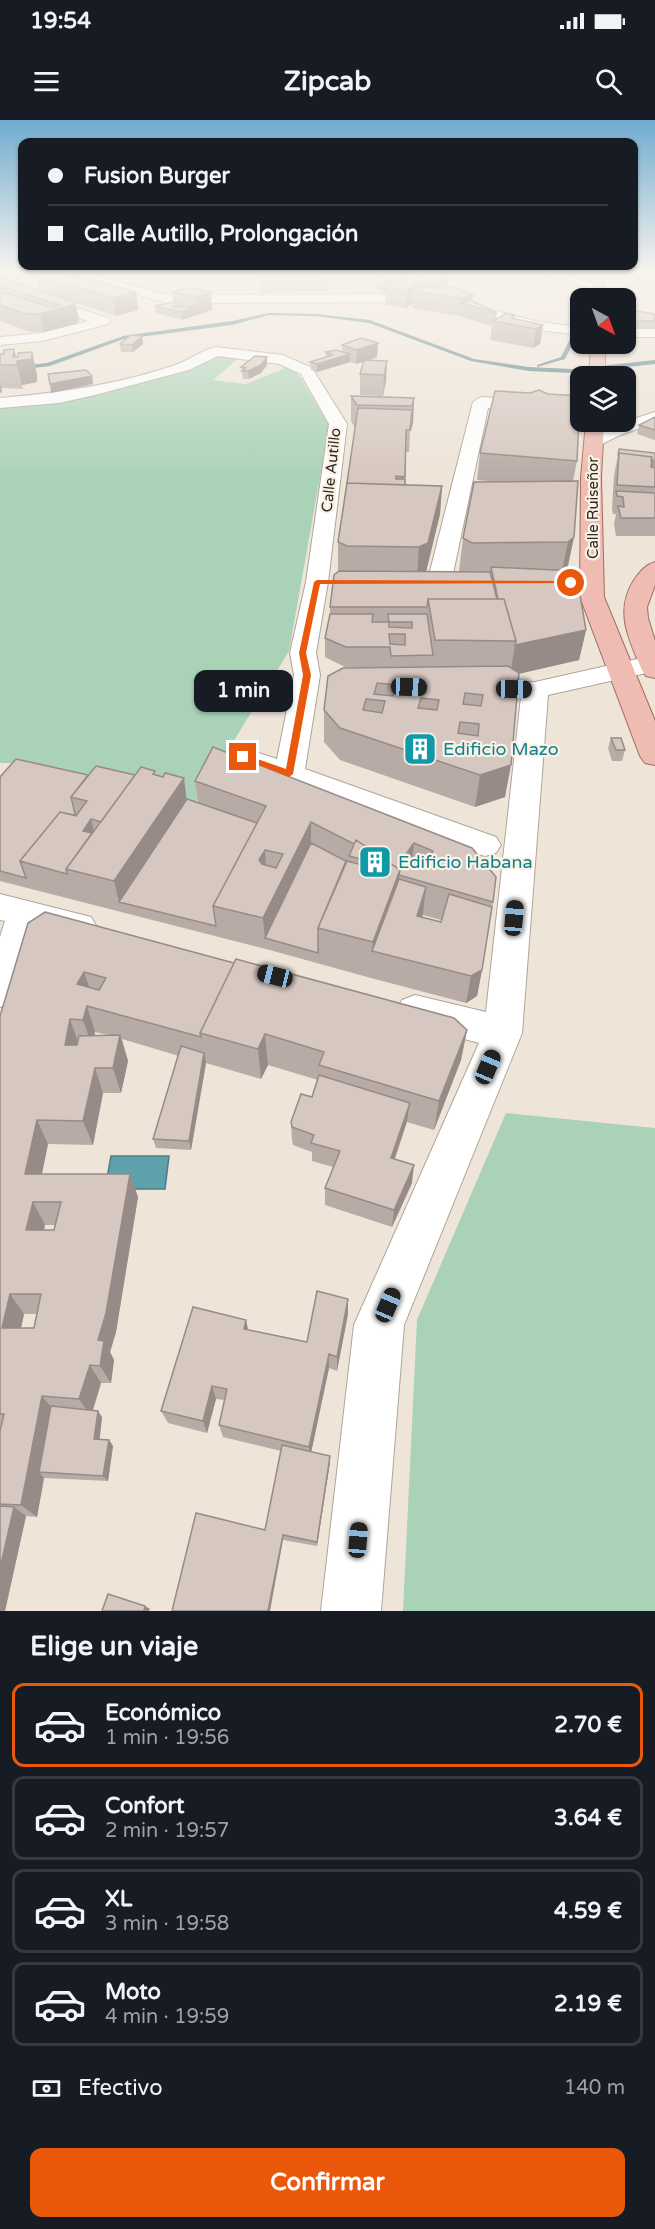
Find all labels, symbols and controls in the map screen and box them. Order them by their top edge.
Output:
text: 19:54 [30,8,91,34]
icon: menu [30,65,63,98]
text: Zipcab [284,65,371,98]
icon: search [592,65,625,98]
text: Fusion Burger [84,163,230,189]
text: Calle Autillo, Prolongación [84,221,358,247]
north arrow [570,288,636,354]
map controls [570,288,636,432]
button: layers [570,366,636,432]
street label: Calle Autillo [318,427,344,513]
street label: Calle Ruiseñor [584,457,602,559]
route start [557,569,584,596]
callout: 1 min [194,670,292,712]
car [391,677,427,697]
text: 1 min [217,679,270,703]
car [496,680,532,698]
building icon: Edificio Mazo [402,731,438,767]
place label: Edificio Mazo [443,738,559,760]
route end [229,743,256,770]
building icon: Edificio Habana [357,844,393,880]
place label: Edificio Habana [398,851,533,873]
car [503,899,525,937]
car [255,963,295,989]
car [473,1047,503,1087]
car [373,1285,403,1325]
car [347,1521,369,1559]
text: Elige un viaje [30,1630,198,1663]
icon: car [33,1698,87,1752]
text: Económico [105,1700,221,1726]
text: 2.70 € [554,1712,622,1738]
text: 1 min · 19:56 [105,1726,229,1750]
icon: car [33,1791,87,1845]
text: Confort [105,1793,184,1819]
text: 3.64 € [554,1805,622,1831]
text: 2 min · 19:57 [105,1819,229,1843]
icon: car [33,1884,87,1938]
text: XL [105,1886,132,1912]
text: 4.59 € [554,1898,622,1924]
text: 3 min · 19:58 [105,1912,229,1936]
icon: car [33,1977,87,2031]
text: Moto [105,1979,161,2005]
text: 2.19 € [554,1991,622,2017]
text: 4 min · 19:59 [105,2005,229,2029]
icon: cash [30,2072,63,2105]
text: Efectivo [78,2075,163,2101]
text: 140 m [564,2076,625,2100]
button: Confirmar [30,2148,625,2217]

